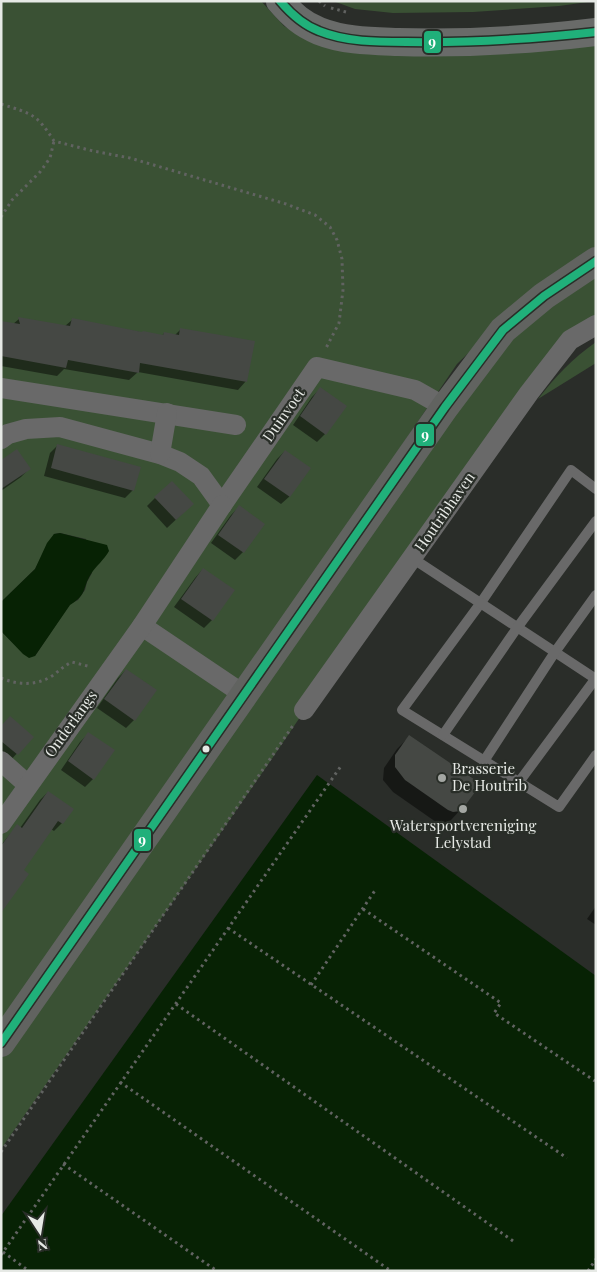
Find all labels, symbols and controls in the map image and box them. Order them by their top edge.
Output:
line badge: 9 [423,30,442,54]
text: 9 [428,32,436,51]
street label: Duinvoet [257,383,309,445]
line badge: 9 [415,423,435,447]
text: 9 [421,425,429,444]
street label: Houtribhaven [409,468,479,555]
street label: Onderlangs [39,686,101,761]
unlabelled marker [201,744,211,754]
place label: Brasserie De Houtrib [452,758,527,795]
marker: Brasserie De Houtrib [436,772,448,784]
marker: Watersportvereniging Lelystad [457,803,469,815]
place label: Watersportvereniging Lelystad [389,815,536,852]
line badge: 9 [133,828,152,852]
text: 9 [138,830,146,849]
north arrow [15,1207,65,1257]
text: N [36,1235,50,1256]

